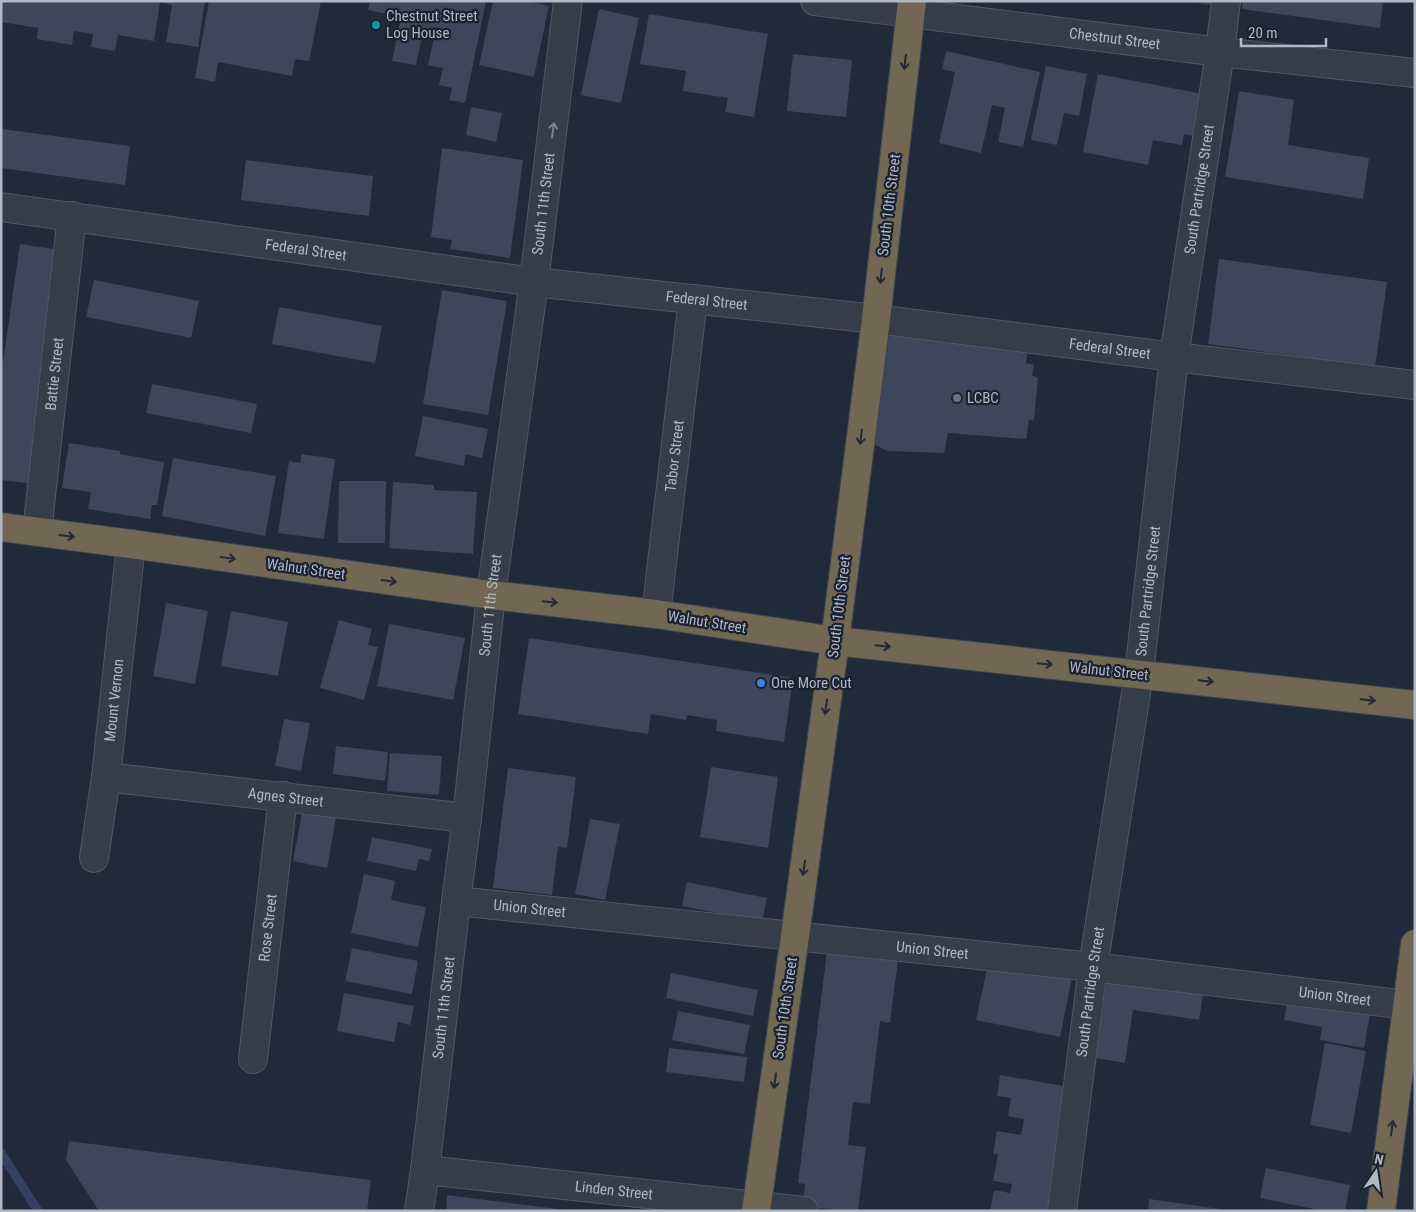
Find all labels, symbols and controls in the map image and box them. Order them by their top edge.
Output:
place label: Chestnut Street Log House [386,7,478,42]
scale bar [1241,15,1326,47]
marker: Chestnut Street Log House [370,19,382,31]
street label: Chestnut Street [1068,24,1161,53]
text: 20 m [1248,24,1278,42]
one-way arrow [900,54,910,70]
one-way arrow [548,122,558,138]
street label: South Partridge Street [1181,123,1218,256]
street label: South 11th Street [528,152,559,256]
street label: South 10th Street [874,153,904,257]
street label: Federal Street [264,235,348,265]
one-way arrow [876,268,886,284]
street label: Federal Street [665,287,749,314]
street label: Federal Street [1068,335,1152,363]
street label: Battie Street [42,336,67,411]
place label: LCBC [967,389,999,407]
marker: LCBC [951,392,963,404]
street label: Tabor Street [661,419,688,493]
one-way arrow [856,429,866,445]
street label: South Partridge Street [1132,525,1164,657]
one-way arrow [59,531,75,541]
one-way arrow [220,553,236,563]
street label: South 11th Street [475,553,506,657]
street label: Walnut Street [265,555,347,583]
street label: South 10th Street [824,555,854,659]
one-way arrow [380,576,396,586]
one-way arrow [542,597,558,607]
street label: Walnut Street [666,607,748,637]
one-way arrow [875,642,891,651]
street label: Mount Vernon [101,658,128,743]
street label: Walnut Street [1069,658,1149,684]
one-way arrow [1036,659,1052,669]
place label: One More Cut [771,674,852,692]
one-way arrow [1198,676,1214,686]
marker: One More Cut [755,677,767,689]
one-way arrow [1359,695,1375,704]
one-way arrow [821,699,831,715]
street label: Agnes Street [247,784,325,811]
one-way arrow [799,860,809,876]
street label: Rose Street [255,893,281,963]
street label: Union Street [493,896,567,921]
street label: South Partridge Street [1073,926,1108,1058]
street label: Union Street [895,938,969,963]
street label: South 11th Street [429,955,459,1060]
street label: South 10th Street [769,956,801,1060]
street label: Union Street [1298,983,1372,1010]
one-way arrow [769,1073,779,1089]
one-way arrow [1387,1120,1397,1136]
north arrow [1351,1147,1401,1197]
text: N [1373,1151,1385,1168]
street label: Linden Street [574,1177,654,1204]

